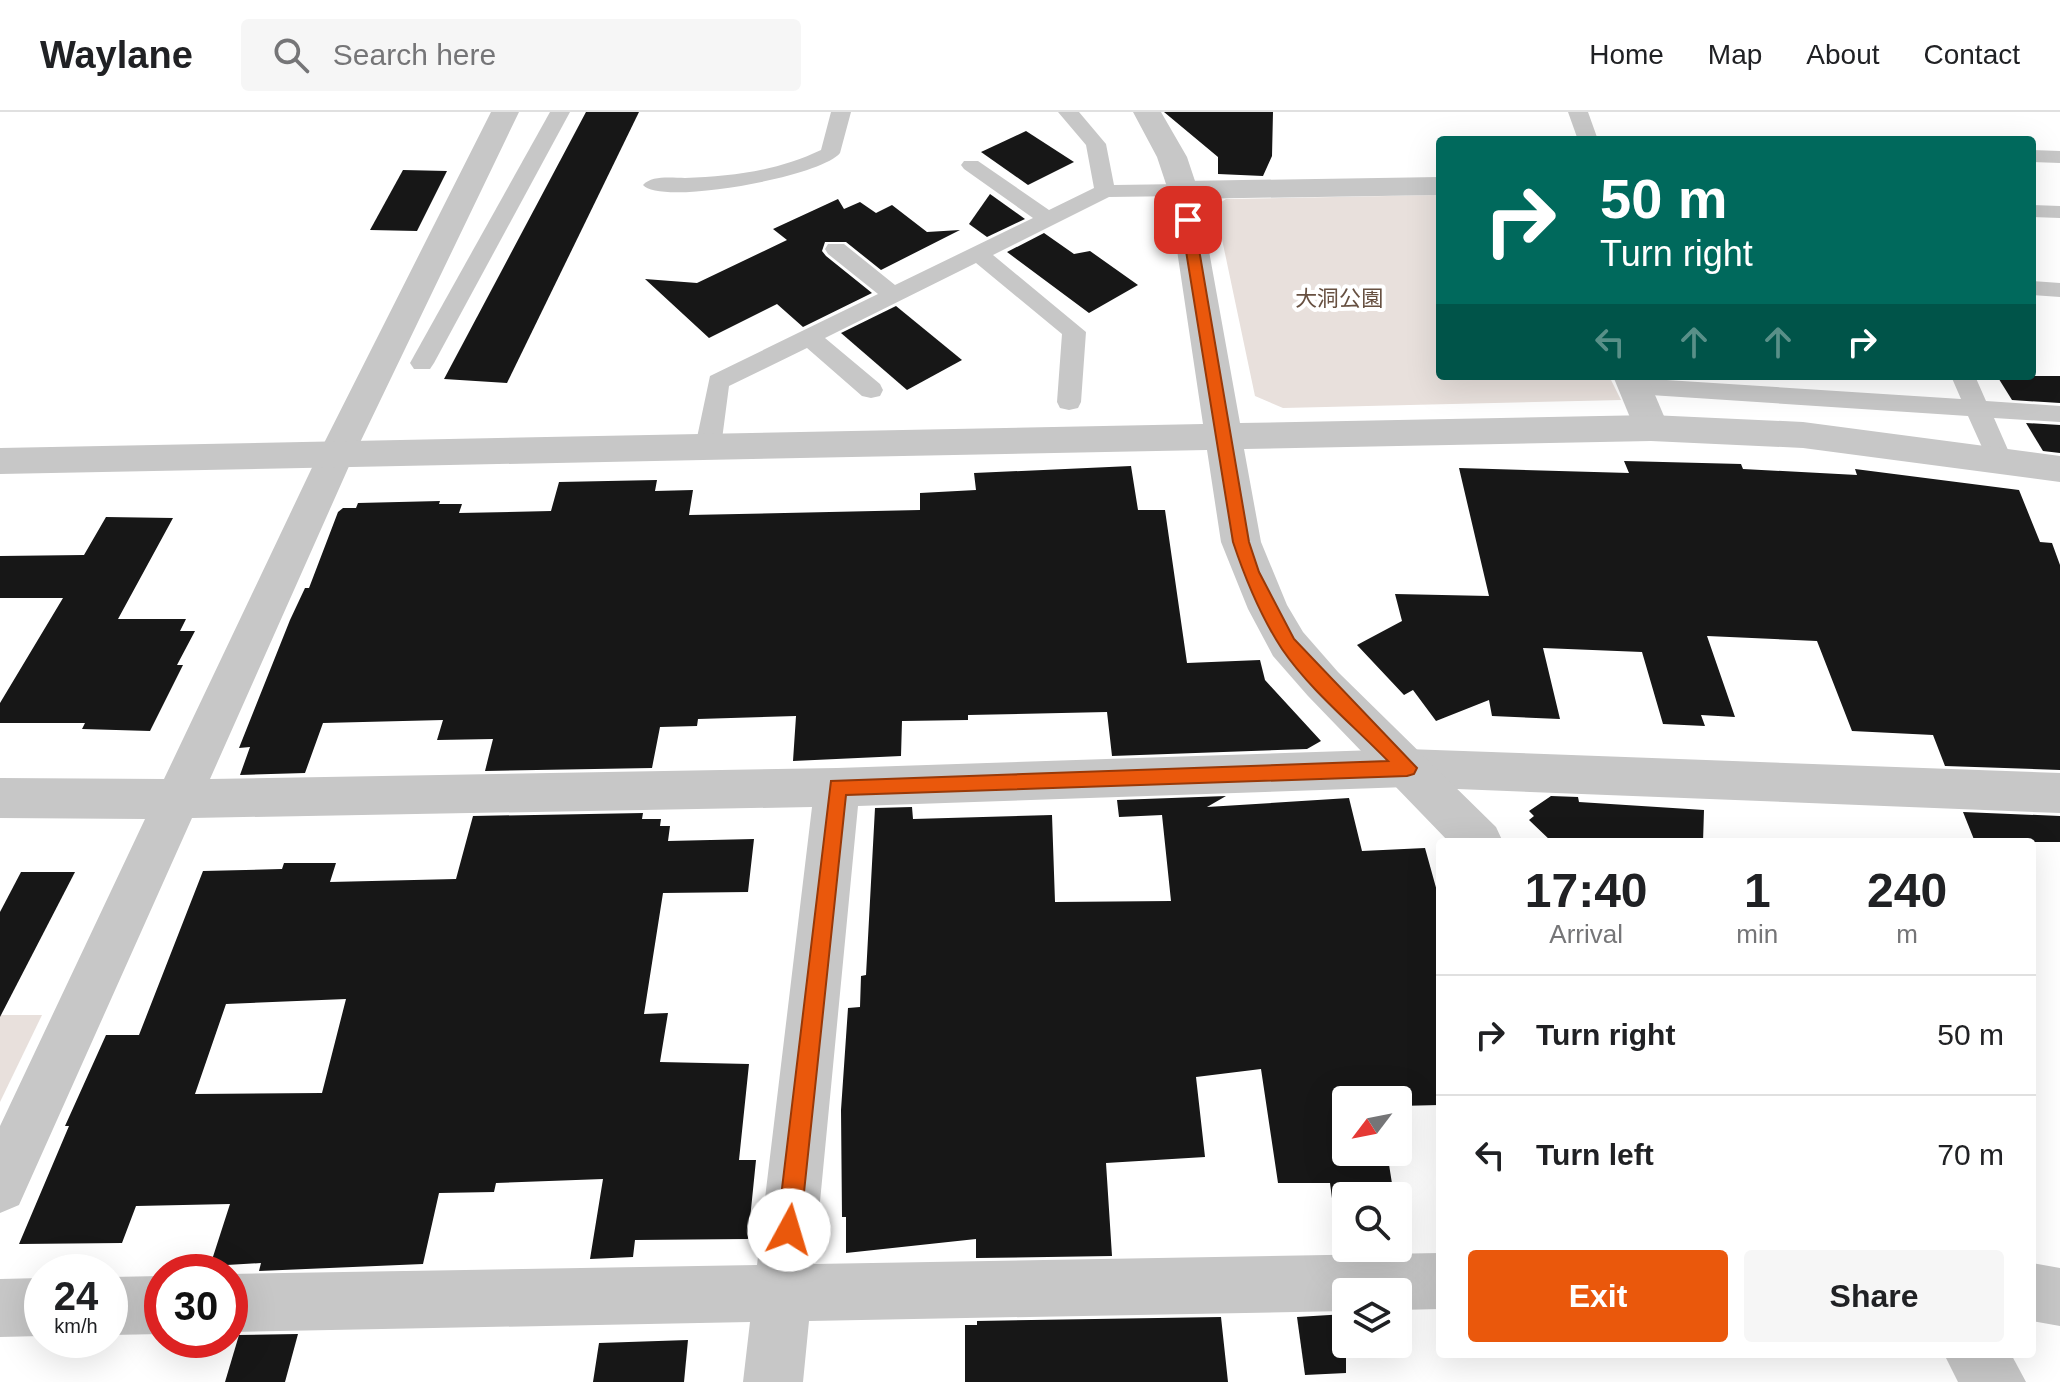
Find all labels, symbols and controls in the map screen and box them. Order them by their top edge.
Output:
search box [241,19,801,91]
icon: search [269,33,313,77]
text: Waylane [40,34,193,76]
text: Search here [333,38,496,71]
text: Home [1589,39,1664,70]
text: Map [1708,39,1762,70]
text: About [1806,39,1880,70]
text: Contact [1924,39,2020,70]
text: 50 m [1600,167,1728,230]
icon: right [1468,168,1572,272]
pin [1154,186,1222,254]
icon: arrive [1166,198,1210,242]
text: Turn right [1600,233,1753,274]
park label: 大洞公園 [1295,286,1383,311]
icon: left [1588,320,1632,364]
icon: ahead [1672,320,1716,364]
icon: ahead [1756,320,1800,364]
icon: right [1840,320,1884,364]
text: 17:40 [1525,864,1648,917]
text: 1 [1744,864,1771,917]
text: 240 [1867,864,1947,917]
text: Arrival [1549,919,1623,949]
text: min [1736,919,1778,949]
text: m [1896,919,1918,949]
icon: right [1468,1013,1512,1057]
text: Turn right [1536,1018,1675,1051]
text: 50 m [1937,1018,2004,1051]
north arrow [1332,1086,1412,1166]
map controls [1332,1086,1412,1358]
icon: left [1468,1133,1512,1177]
text: Turn left [1536,1138,1654,1171]
text: 70 m [1937,1138,2004,1171]
button: search [1332,1182,1412,1262]
position arrow [747,1188,831,1272]
button: Exit [1468,1250,1728,1342]
button: Share [1744,1250,2004,1342]
speed limit sign: 30 [144,1254,248,1358]
text: 24 [54,1274,98,1318]
button: layers [1332,1278,1412,1358]
text: km/h [54,1315,98,1337]

